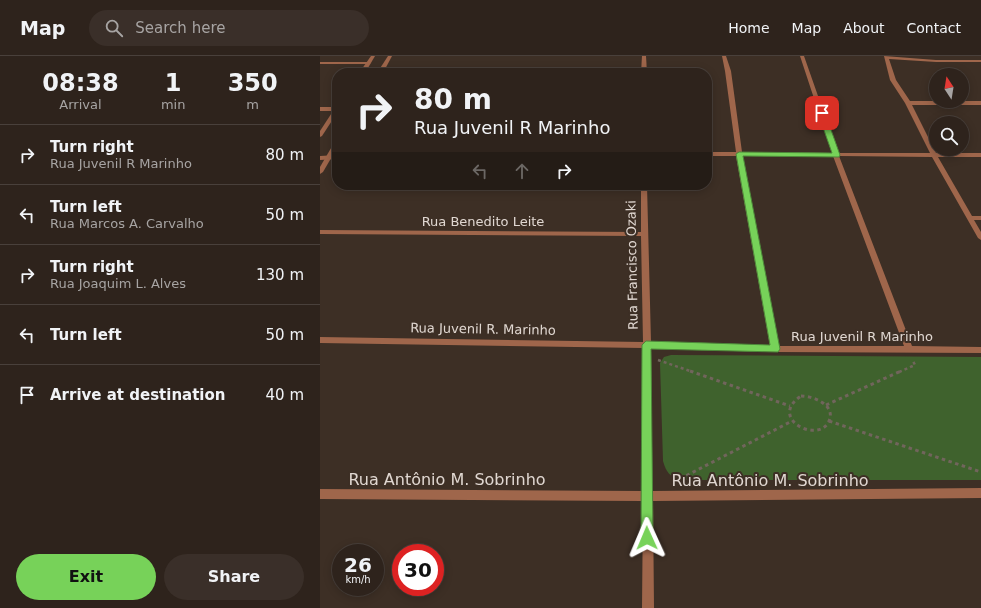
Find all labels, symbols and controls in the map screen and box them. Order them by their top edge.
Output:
search box [89,10,369,46]
text: Map [20,17,65,39]
icon: search [103,17,125,39]
text: Search here [135,19,225,37]
text: Home [728,20,770,36]
text: Map [792,20,821,36]
text: About [843,20,885,36]
text: Contact [907,20,961,36]
north arrow [929,68,969,108]
map controls [929,68,969,156]
text: 08:38 [42,69,119,97]
text: 1 [165,69,181,97]
text: 350 [228,69,278,97]
text: 80 m [414,83,492,116]
icon: right [348,84,400,136]
pin [805,96,839,130]
text: Arrival [59,97,102,112]
text: min [161,97,185,112]
text: m [246,97,259,112]
icon: arrive [811,102,833,124]
button: search [929,116,969,156]
text: Rua Juvenil R Marinho [414,117,610,138]
text: Turn right [50,138,134,156]
icon: right [16,144,38,166]
text: 80 m [266,146,304,164]
text: Rua Juvenil R Marinho [50,156,192,171]
icon: left [469,160,491,182]
icon: ahead [511,160,533,182]
icon: right [553,160,575,182]
text: Turn left [50,198,122,216]
street label: Rua Francisco Ozaki [623,200,641,330]
icon: left [16,204,38,226]
text: 50 m [266,206,304,224]
street label: Rua Benedito Leite [422,214,544,229]
text: Rua Marcos A. Carvalho [50,216,204,231]
text: Turn right [50,258,134,276]
icon: right [16,264,38,286]
text: 130 m [256,266,304,284]
text: Rua Joaquim L. Alves [50,276,186,291]
street label: Rua Juvenil R. Marinho [410,320,556,338]
icon: left [16,324,38,346]
text: Turn left [50,326,122,344]
text: 50 m [266,326,304,344]
street label: Rua Juvenil R Marinho [791,329,933,344]
icon: arrive [16,384,38,406]
text: Arrive at destination [50,386,225,404]
text: 40 m [266,386,304,404]
street label: Rua Antônio M. Sobrinho [348,470,546,489]
street label: Rua Antônio M. Sobrinho [671,471,869,490]
position arrow [626,517,668,559]
speed limit sign: 30 [392,544,444,596]
text: 26 [344,553,372,577]
button: Exit [16,554,156,600]
button: Share [164,554,304,600]
text: km/h [345,574,371,585]

